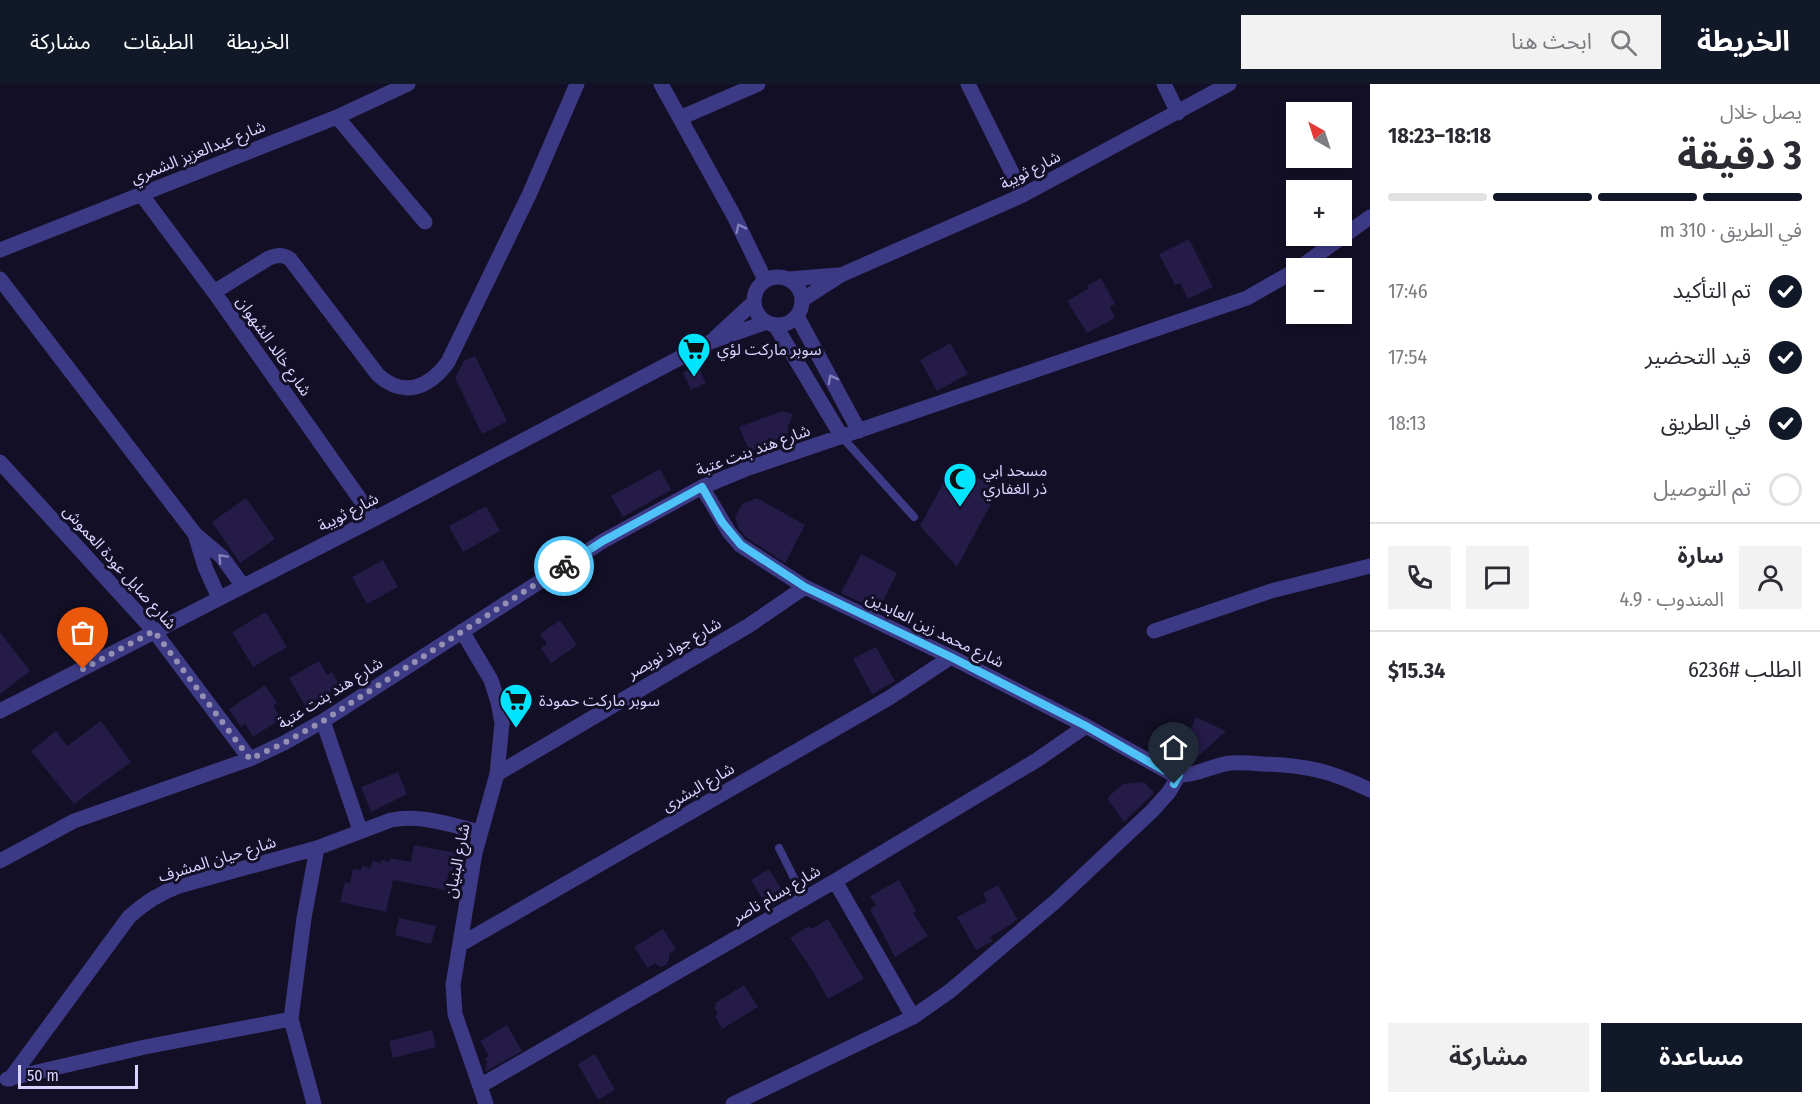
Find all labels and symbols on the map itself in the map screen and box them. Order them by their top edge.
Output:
north arrow [1286,102,1352,168]
street label: شارع عبدالعزيز الشمري [128,116,269,190]
street label: شارع ثويبة [997,147,1065,196]
one-way arrow [735,223,747,234]
street label: شارع خالد الشهوان [230,292,315,401]
supermarket icon: سوبر ماركت لؤي [676,331,712,378]
place label: سوبر ماركت لؤي [717,340,822,361]
one-way arrow [828,375,839,385]
street label: شارع هند بنت عتبة [693,421,814,482]
mosque icon: مسحد ابي ذر الغفاري [942,461,978,508]
place label: مسحد ابي ذر الغفاري [983,461,1047,500]
street label: شارع ثويبة [315,489,383,538]
street label: شارع صايل عودة العموش [57,501,181,635]
courier [534,536,594,596]
one-way arrow [218,554,229,565]
street label: شارع محمد زين العابدين [862,588,1007,674]
pin [57,607,108,669]
street label: شارع جواد نويصر [623,613,726,686]
street label: شارع هند بنت عتبة [274,653,388,735]
supermarket icon: سوبر ماركت حمودة [498,682,534,729]
place label: سوبر ماركت حمودة [539,691,660,710]
pin [1148,722,1199,784]
street label: شارع البشرى [658,759,739,818]
street label: شارع البنيان [440,822,476,900]
street label: شارع حيان المشرف [156,832,279,889]
street label: شارع بسام ناصر [728,861,825,930]
scale bar [18,1062,138,1090]

